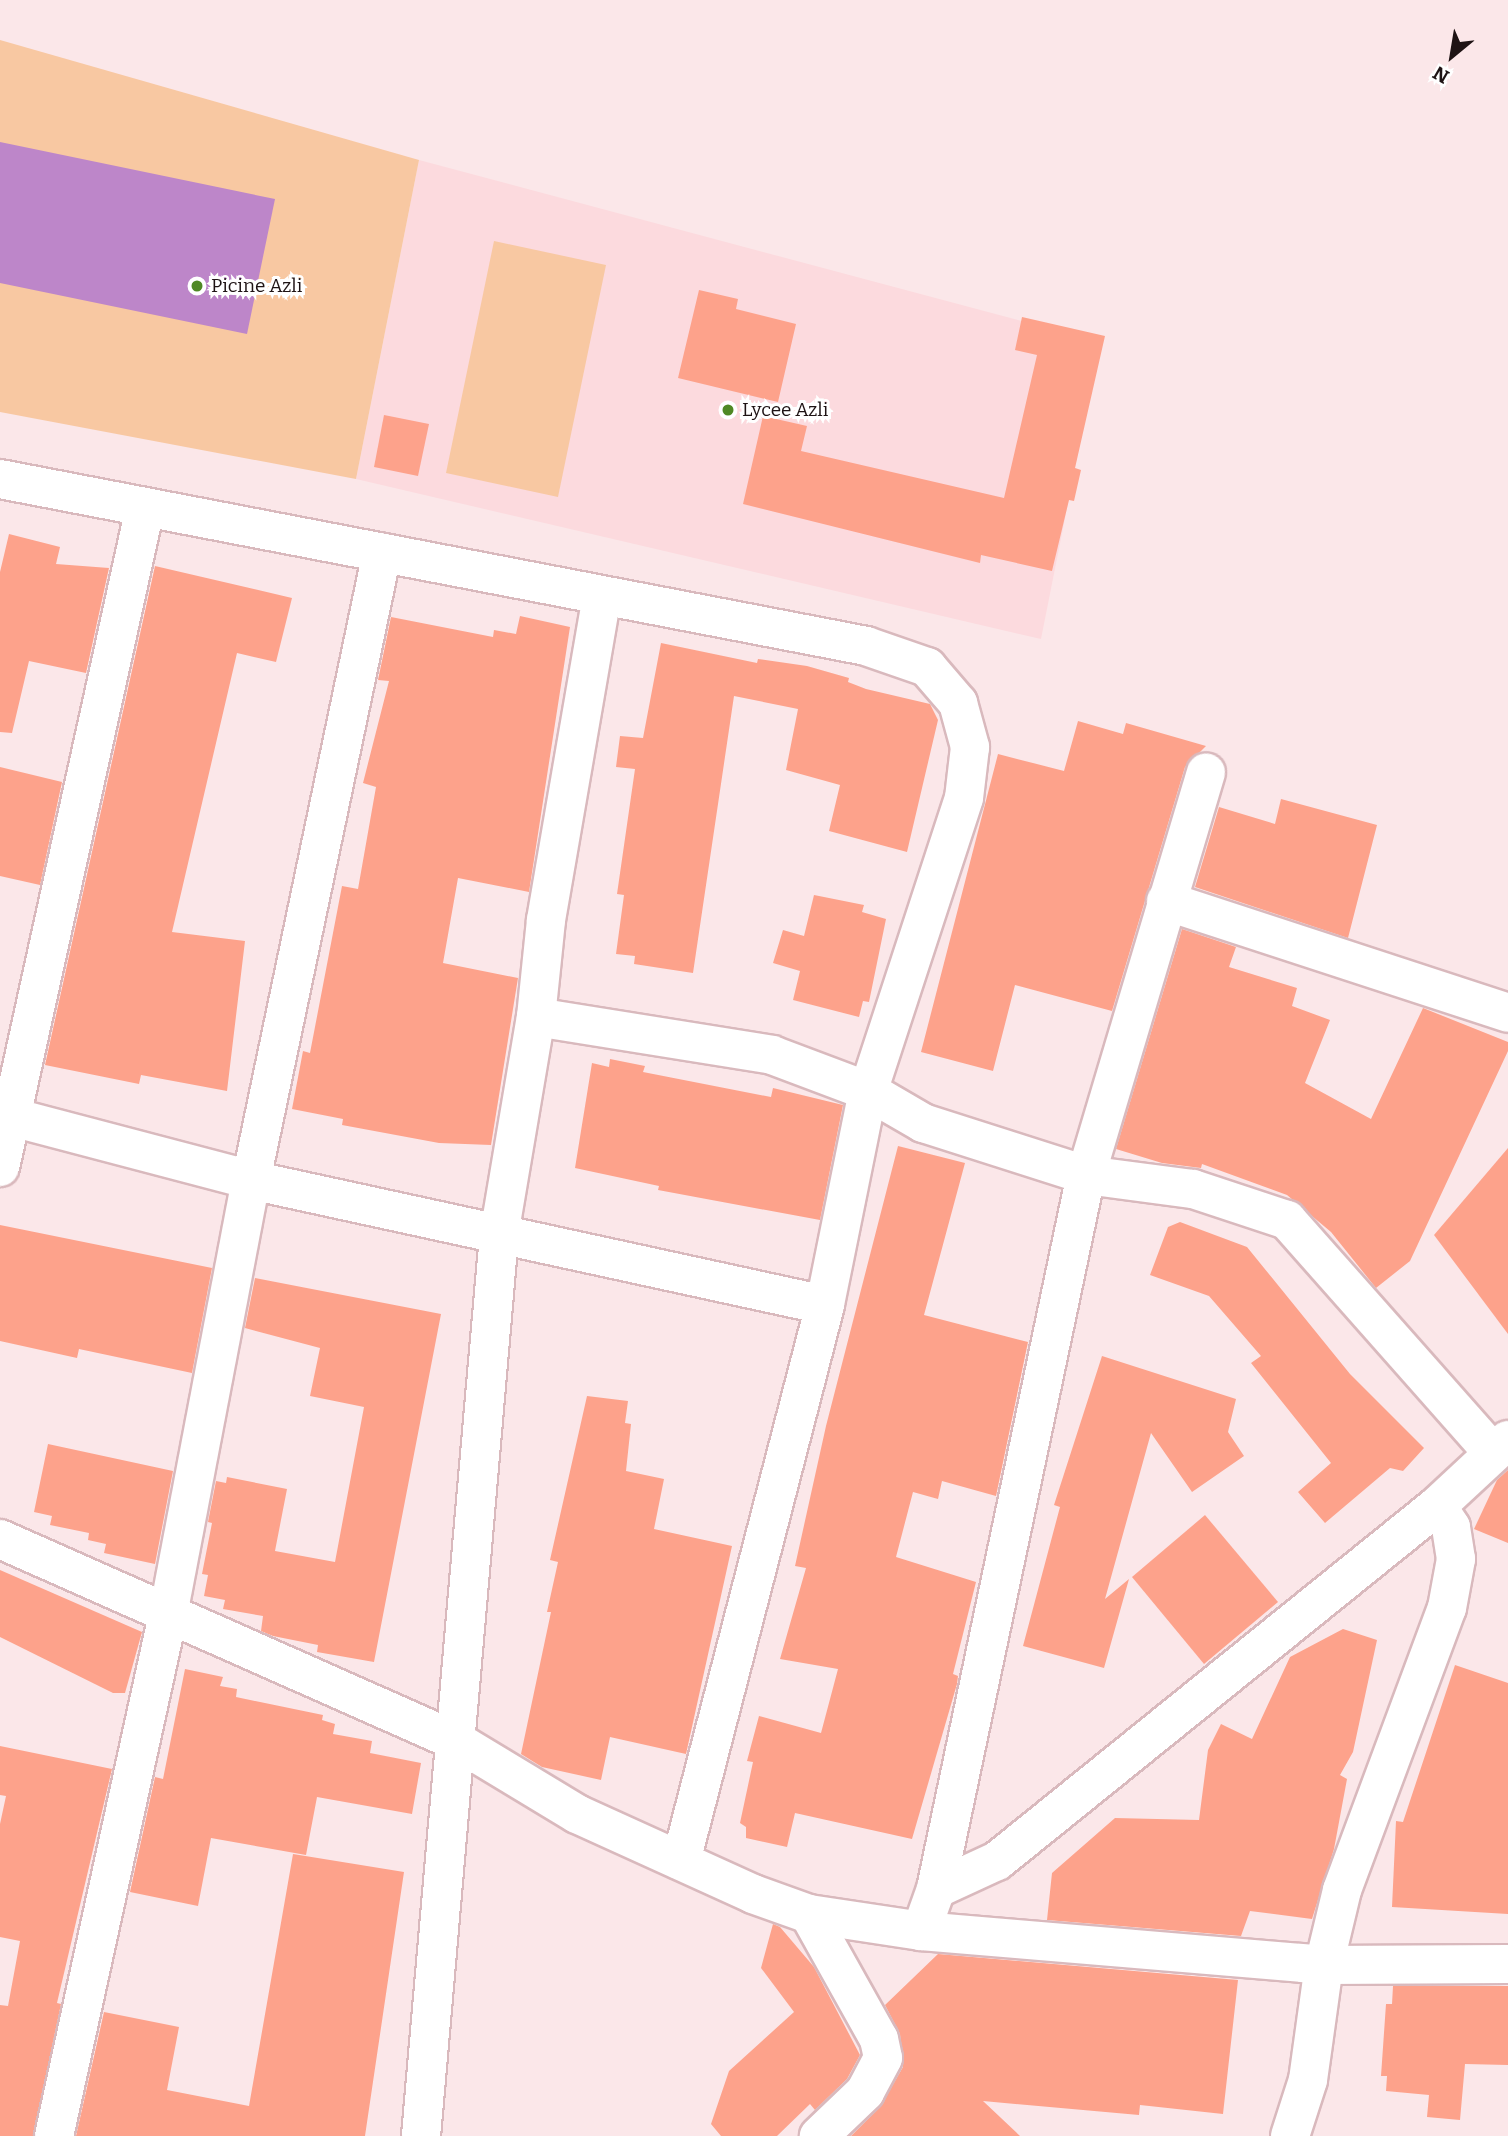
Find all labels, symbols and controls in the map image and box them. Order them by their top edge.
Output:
north arrow [1417,21,1487,91]
text: N [1429,61,1453,88]
place label: Picine Azli [211,275,302,297]
marker: Picine Azli [189,278,205,294]
place label: Lycee Azli [742,399,828,421]
marker: Lycee Azli [720,402,736,418]

